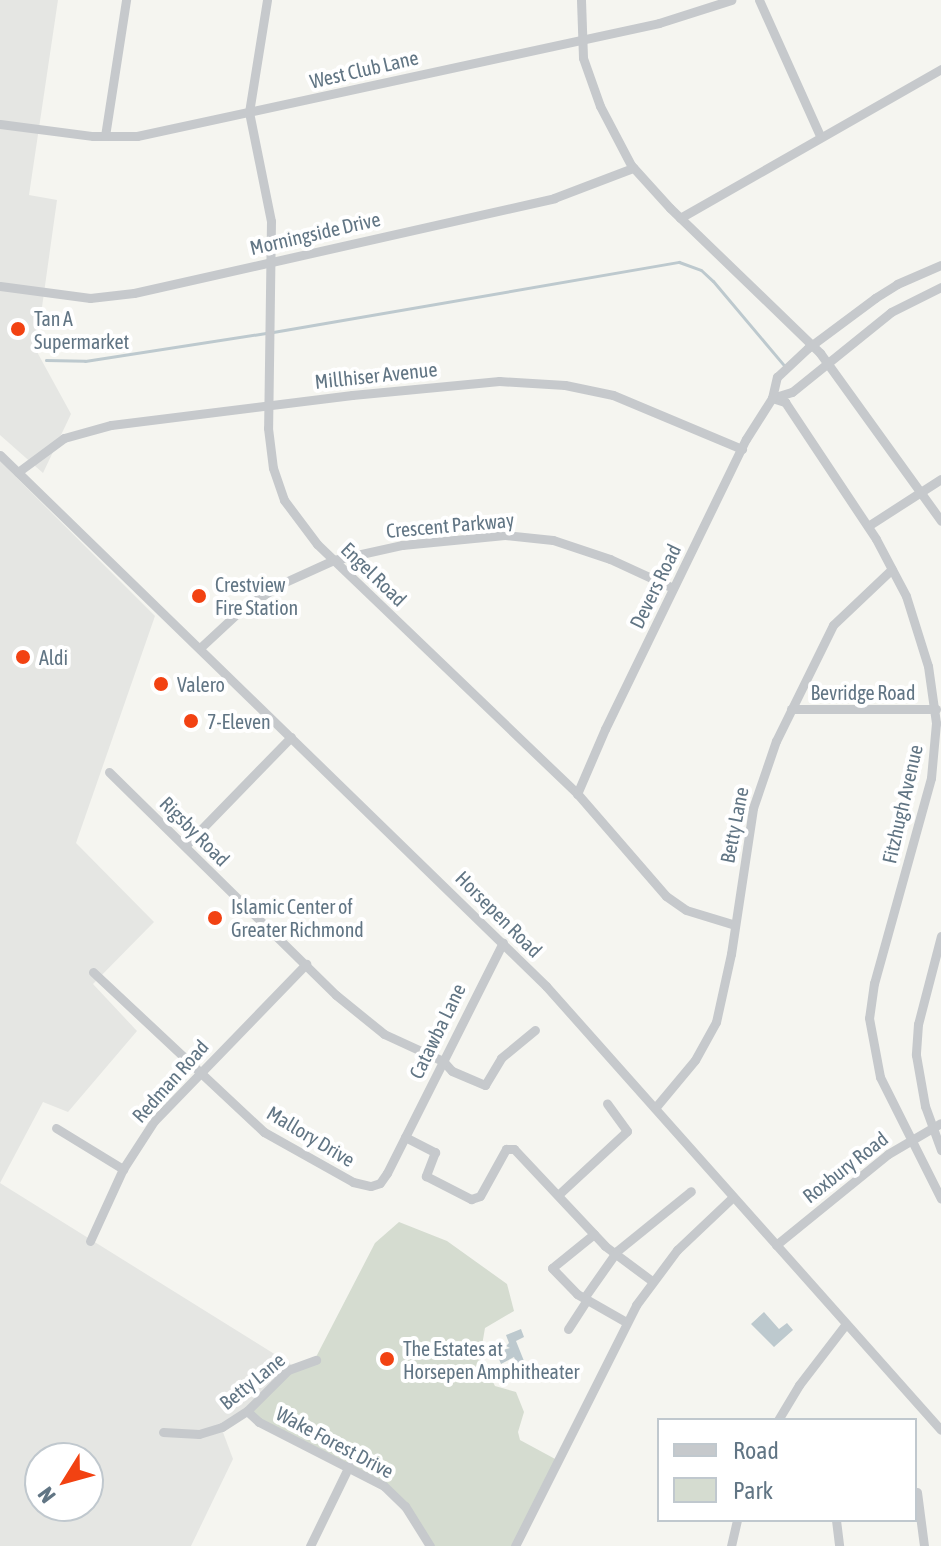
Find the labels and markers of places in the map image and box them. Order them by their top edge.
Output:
place label: Tan A Supermarket [34,306,129,353]
marker: Tan A Supermarket [9,320,27,338]
place label: Crestview Fire Station [215,572,298,619]
marker: Crestview Fire Station [190,587,208,605]
place label: Aldi [39,645,68,669]
marker: Aldi [14,648,32,666]
place label: Valero [177,672,225,696]
marker: Valero [152,675,170,693]
place label: 7-Eleven [207,709,271,733]
marker: 7-Eleven [182,712,200,730]
place label: Islamic Center of Greater Richmond [231,894,364,941]
marker: Islamic Center of Greater Richmond [206,909,224,927]
place label: The Estates at Horsepen Amphitheater [403,1336,579,1383]
marker: The Estates at Horsepen Amphitheater [378,1350,396,1368]

